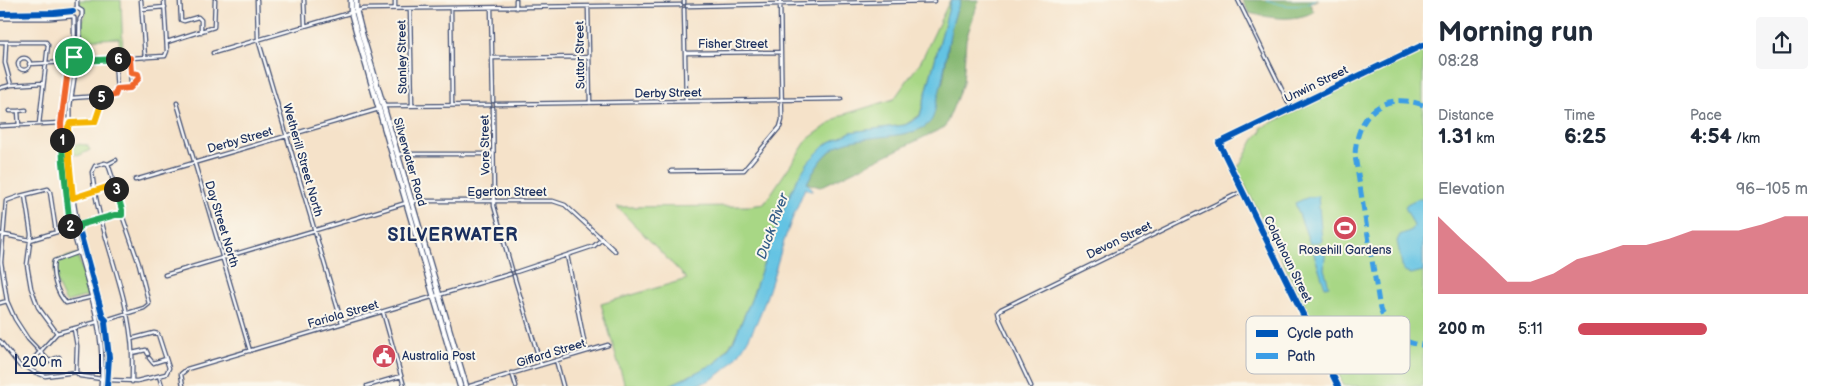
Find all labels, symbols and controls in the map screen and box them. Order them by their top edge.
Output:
text: Morning run [1438,16,1593,49]
button: share [1756,17,1808,69]
street label: Stanley Street [394,19,411,94]
street label: Suttor Street [572,21,589,89]
pin [53,36,95,78]
street label: Fisher Street [698,37,768,52]
icon: arrive [60,43,88,71]
pin: 6 [106,46,130,72]
text: 6 [114,51,123,68]
text: 08:28 [1438,52,1479,71]
street label: Unwin Street [1282,62,1351,106]
pin: 5 [88,84,114,110]
street label: Derby Street [634,85,702,102]
text: 5 [97,89,106,106]
street label: Wetherill Street North [279,102,326,219]
text: Distance [1438,107,1494,124]
text: Time [1564,107,1595,124]
text: Pace [1690,107,1722,124]
street label: Vore Street [477,114,494,175]
street label: Silverwater Road [390,116,429,208]
street label: Derby Street [206,124,275,157]
text: 1.31 [1438,124,1473,149]
text: 6:25 [1564,124,1606,149]
text: 4:54 [1690,124,1732,149]
pin: 1 [50,128,74,152]
text: km [1473,130,1495,147]
text: /km [1732,130,1760,147]
text: 1 [60,132,65,149]
pin: 3 [104,176,128,202]
street label: Day Street North [201,179,242,270]
text: Elevation [1438,180,1505,199]
text: 96–105 m [1736,180,1808,199]
text: 3 [112,181,121,198]
street label: Egerton Street [467,185,547,200]
water label: Duck River [753,190,792,261]
pin: 2 [58,214,82,238]
street label: Colquhoun Street [1260,214,1315,305]
sports icon: Rosehill Gardens [1332,215,1358,241]
text: 2 [66,218,75,235]
street label: Devon Street [1084,218,1155,263]
district label: SILVERWATER [388,225,519,246]
place label: Rosehill Gardens [1298,243,1392,258]
street label: Fariola Street [306,297,381,332]
legend [1246,316,1410,374]
text: 200 m [1438,320,1485,339]
text: 5:11 [1518,320,1543,339]
text: Cycle path [1287,325,1354,342]
street label: Giffard Street [515,336,588,371]
public building icon: Australia Post [371,343,397,369]
text: Path [1287,348,1315,365]
place label: Australia Post [402,349,476,364]
scale bar [15,351,101,374]
text: 200 m [22,354,62,371]

